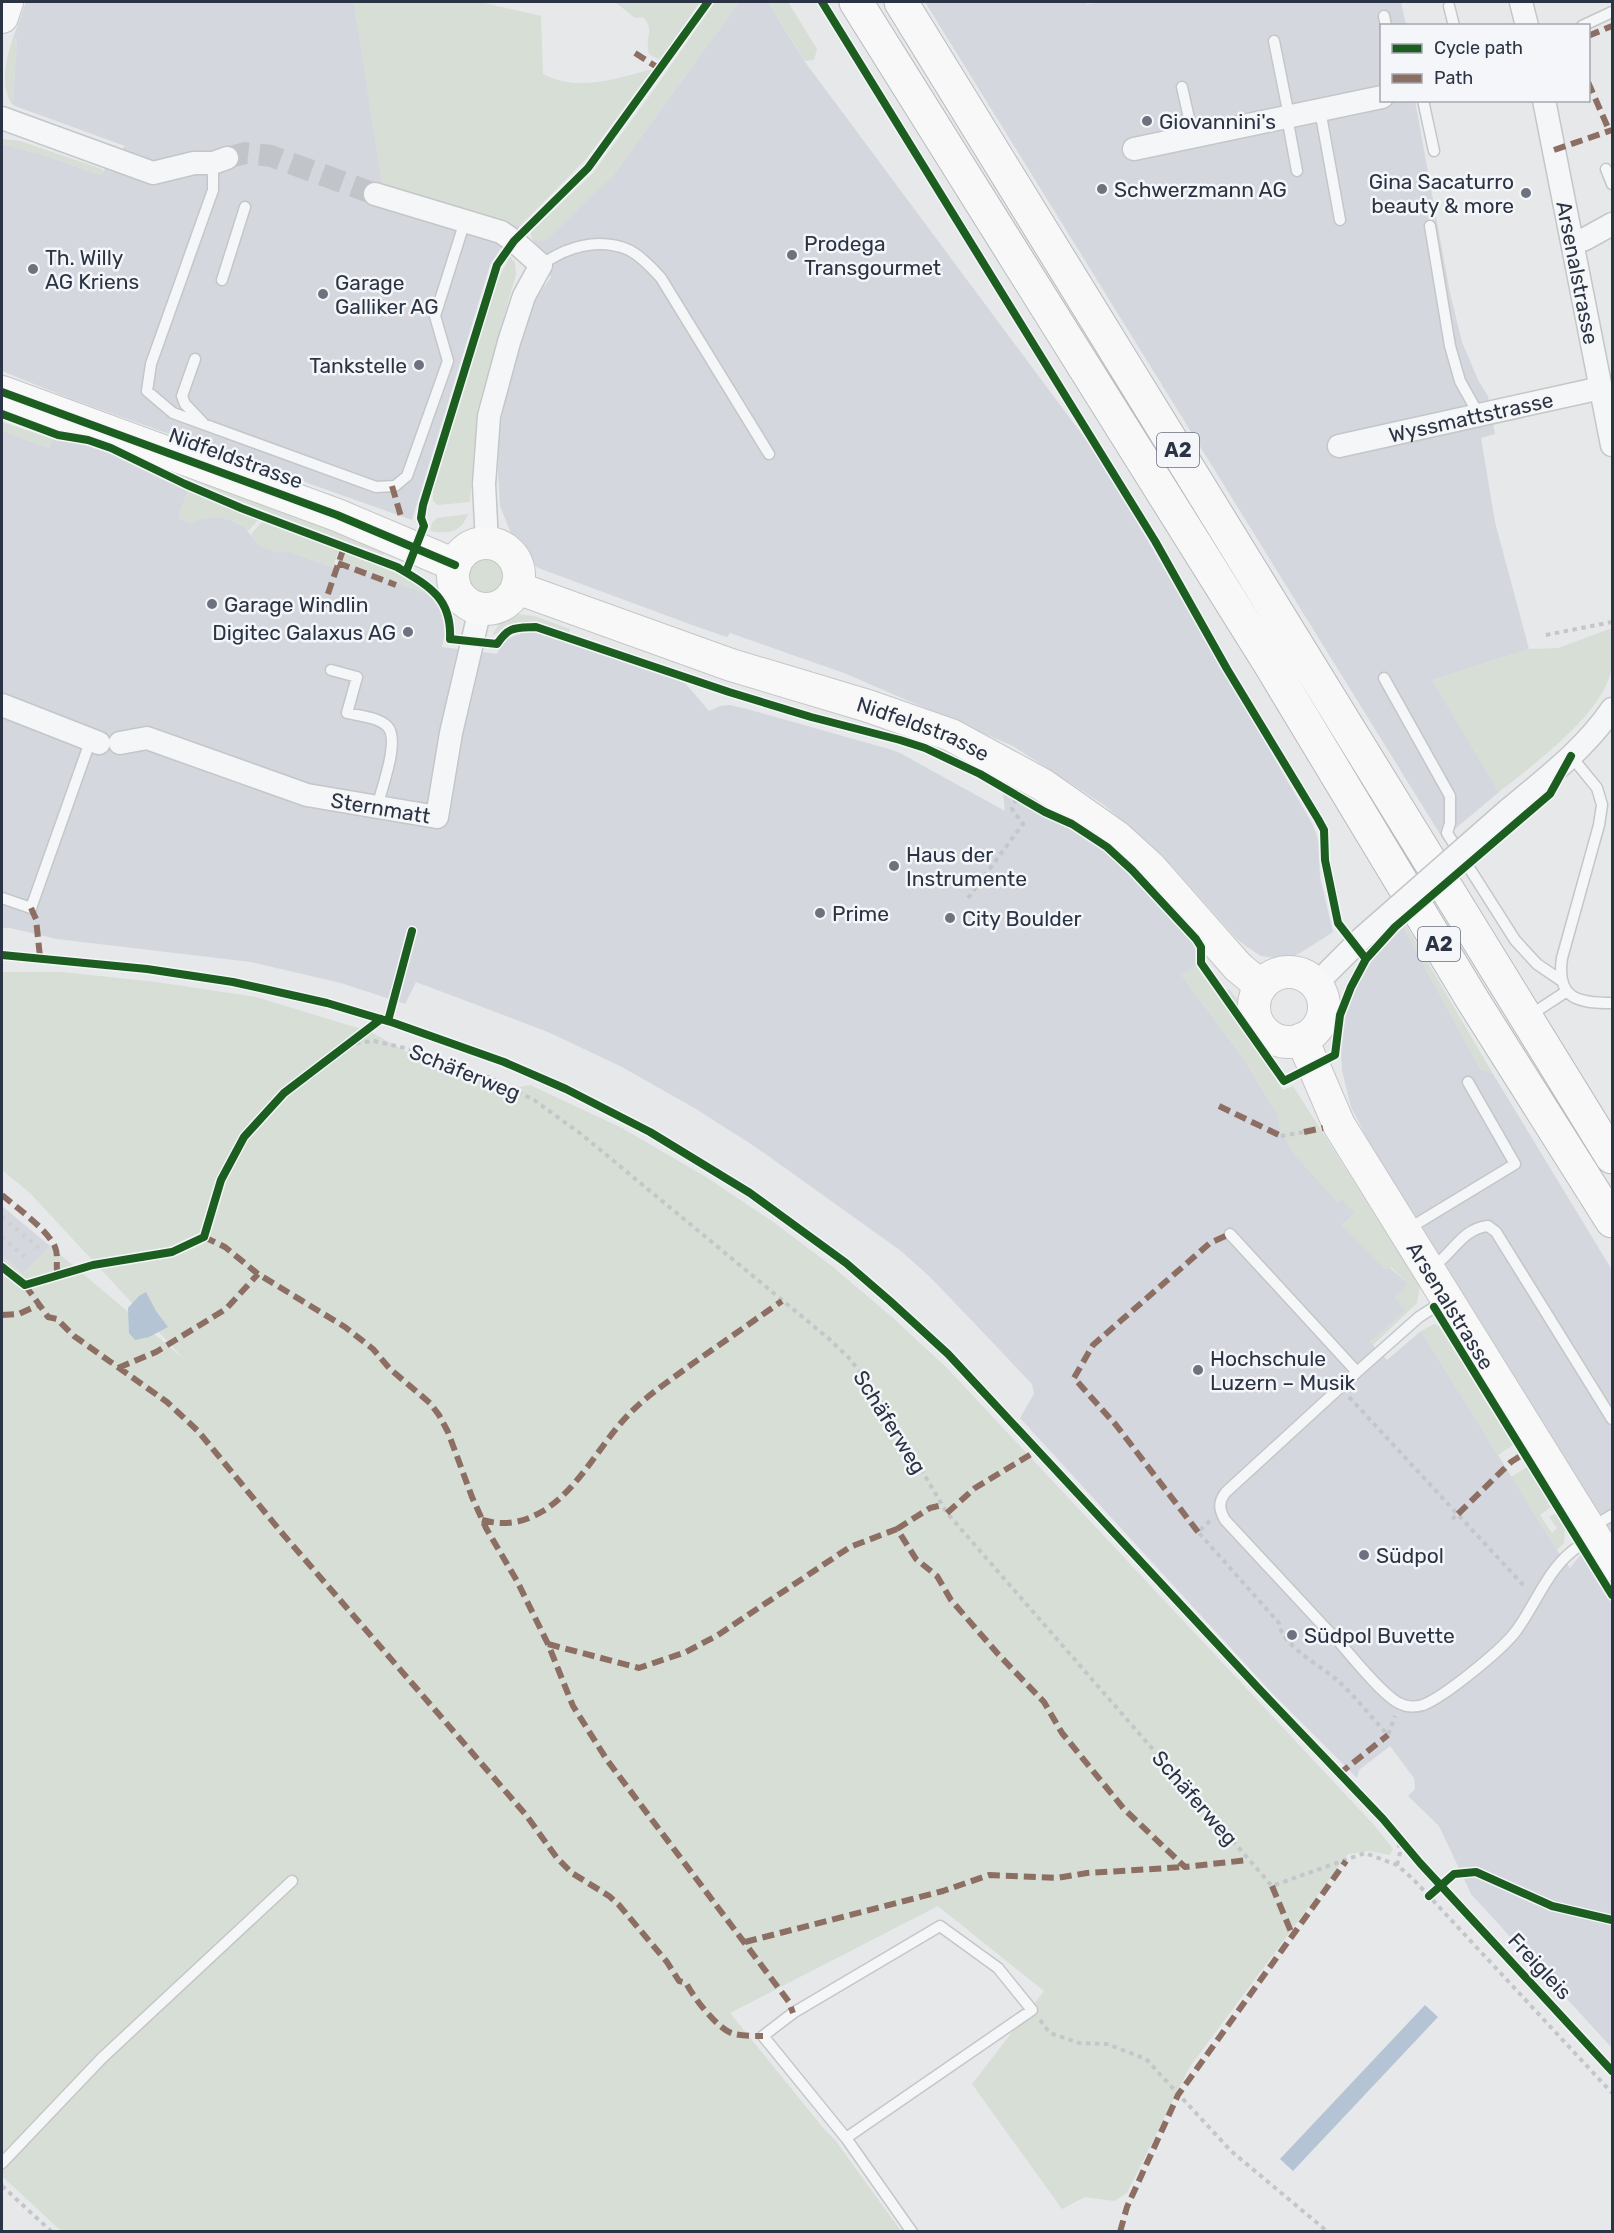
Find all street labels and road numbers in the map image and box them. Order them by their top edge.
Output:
street label: Arsenalstrasse [1552,199,1604,346]
street label: Wyssmattstrasse [1386,386,1555,447]
street label: Nidfeldstrasse [166,422,306,494]
road number: A2 [1157,433,1199,467]
street label: Nidfeldstrasse [854,691,994,766]
street label: Sternmatt [329,787,432,828]
road number: A2 [1418,927,1460,961]
street label: Schäferweg [406,1038,524,1106]
street label: Arsenalstrasse [1402,1237,1500,1374]
street label: Schäferweg [848,1366,932,1478]
street label: Schäferweg [1147,1745,1243,1851]
street label: Freigleis [1503,1928,1577,2004]

